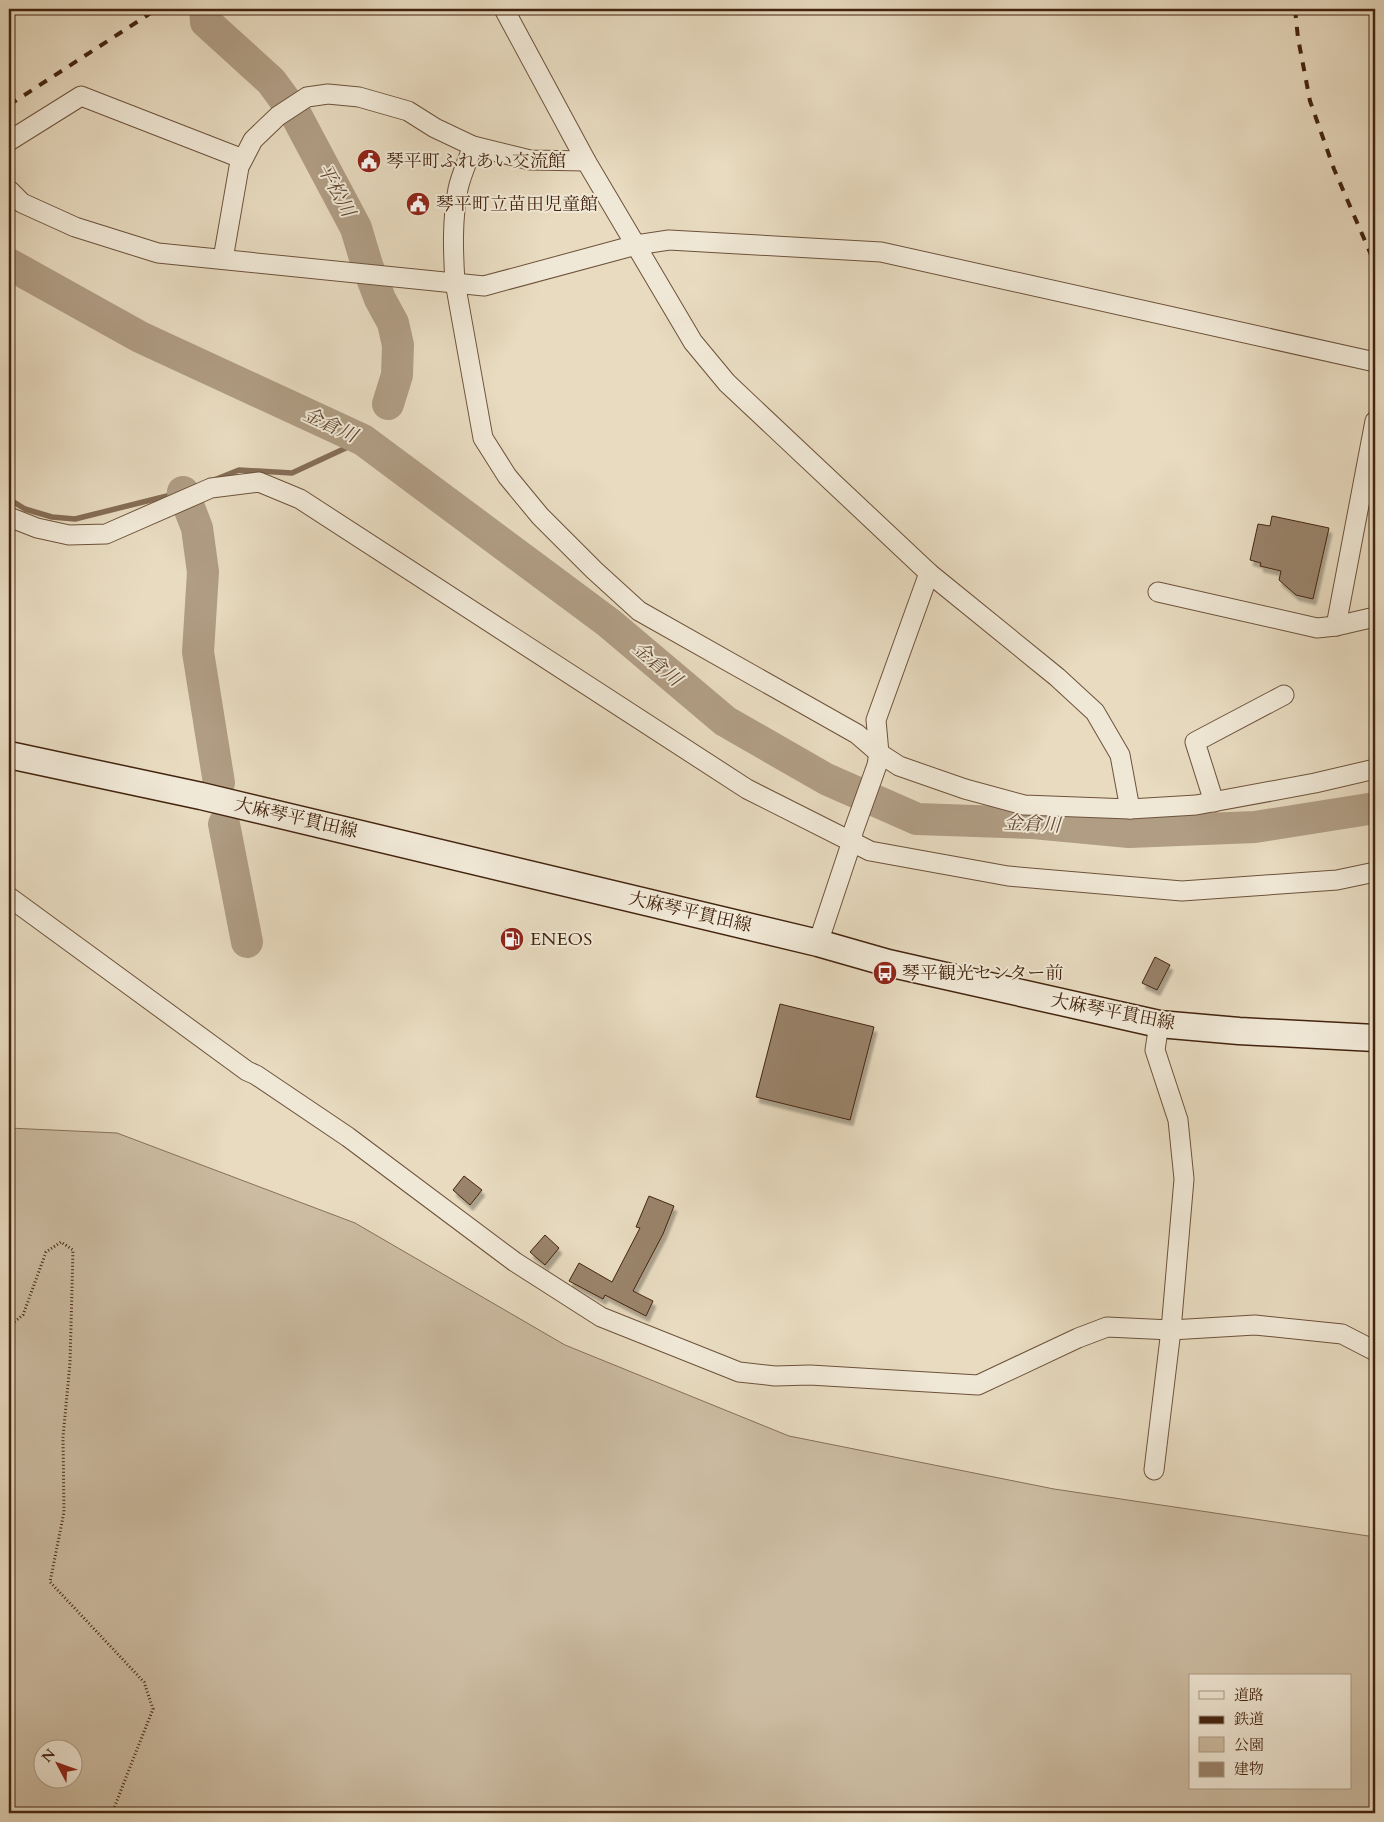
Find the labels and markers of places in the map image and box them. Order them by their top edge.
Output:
public building icon: 琴平町ふれあい交流館 [356,148,382,174]
place label: 琴平町ふれあい交流館 [386,149,566,174]
public building icon: 琴平町立苗田児童館 [405,191,431,217]
place label: 琴平町立苗田児童館 [436,192,598,217]
fuel station icon: ENEOS [499,926,525,952]
place label: ENEOS [530,927,592,952]
bus stop icon: 琴平観光センター前 [872,960,898,986]
place label: 琴平観光センター前 [902,961,1063,986]

